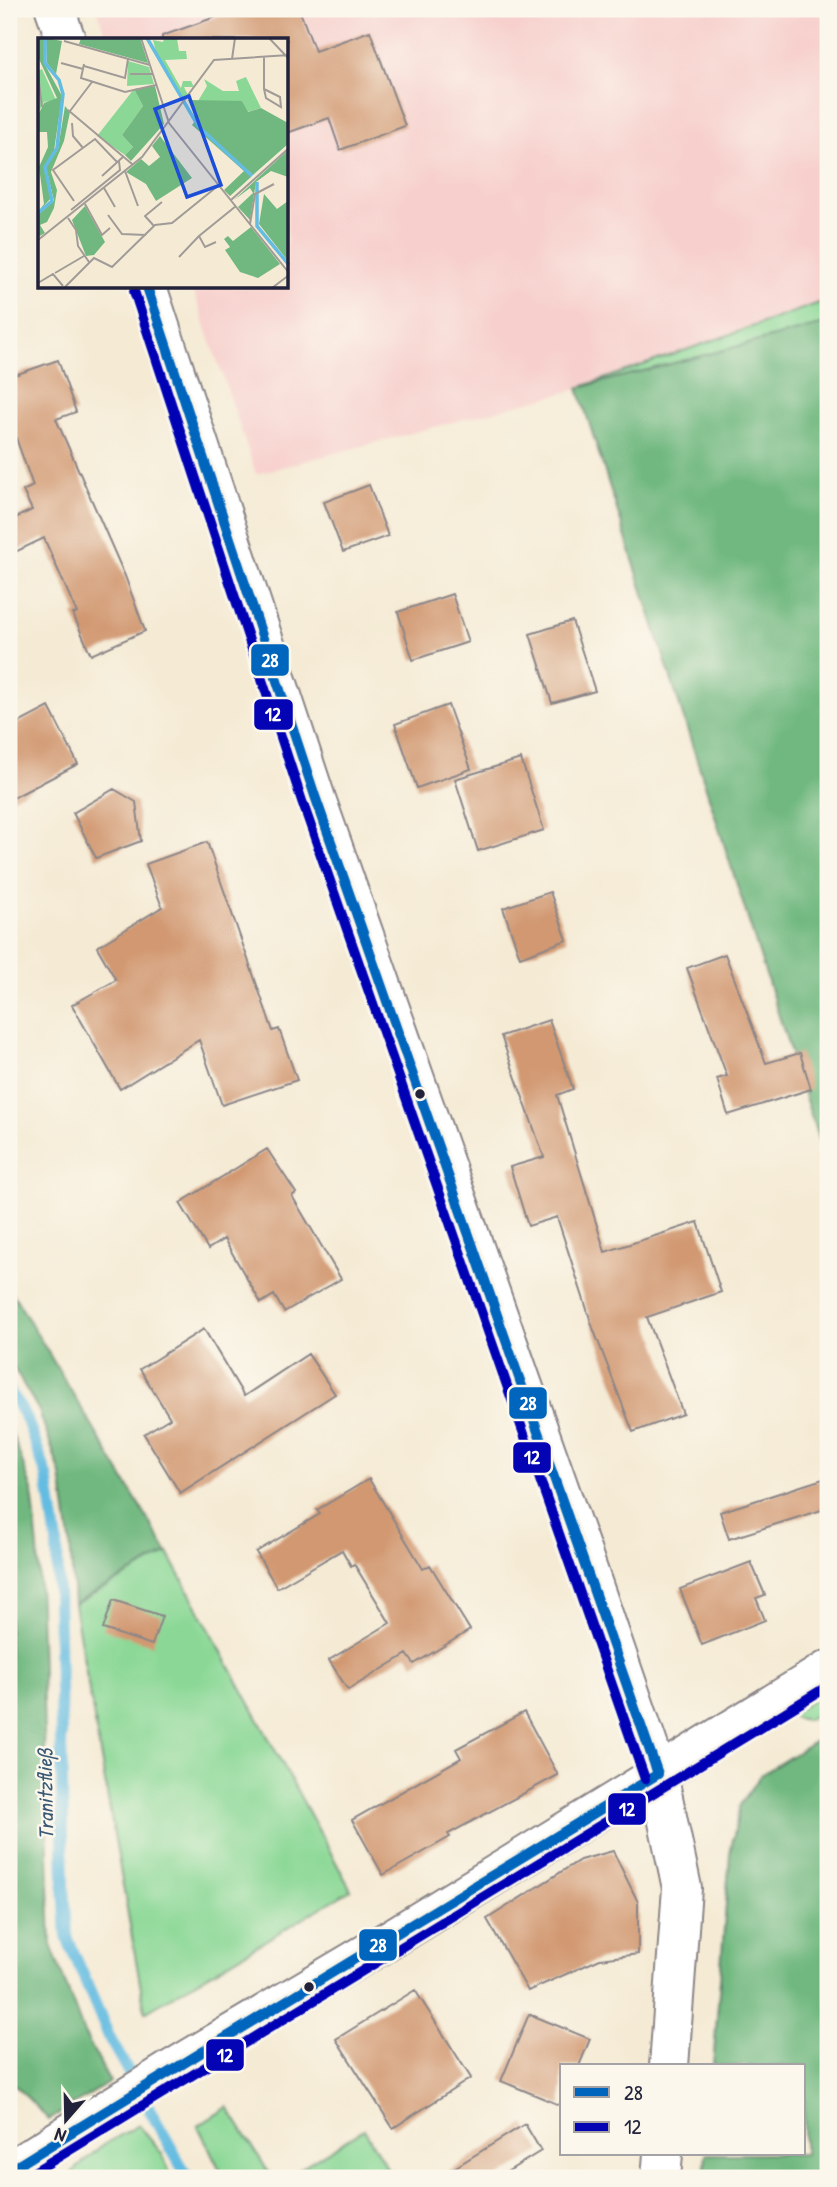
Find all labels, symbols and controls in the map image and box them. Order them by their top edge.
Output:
inset map [38,38,289,289]
line badge: 28 [250,643,290,677]
text: 28 [261,647,279,673]
line badge: 12 [253,698,294,731]
text: 12 [265,701,281,727]
unlabelled marker [413,1087,427,1101]
line badge: 28 [508,1386,548,1420]
text: 28 [519,1390,537,1416]
line badge: 12 [512,1441,552,1474]
text: 12 [524,1444,540,1470]
water label: Tranitzfließ [30,1747,60,1840]
line badge: 12 [607,1792,647,1826]
text: 12 [619,1796,635,1822]
line badge: 28 [358,1928,398,1962]
text: 28 [369,1932,387,1958]
unlabelled marker [302,1980,316,1994]
line badge: 12 [205,2038,245,2072]
text: 12 [217,2042,233,2068]
legend [560,2064,806,2156]
text: 28 [624,2078,643,2107]
north arrow [32,2086,102,2156]
text: 12 [624,2112,642,2141]
text: N [51,2122,69,2150]

